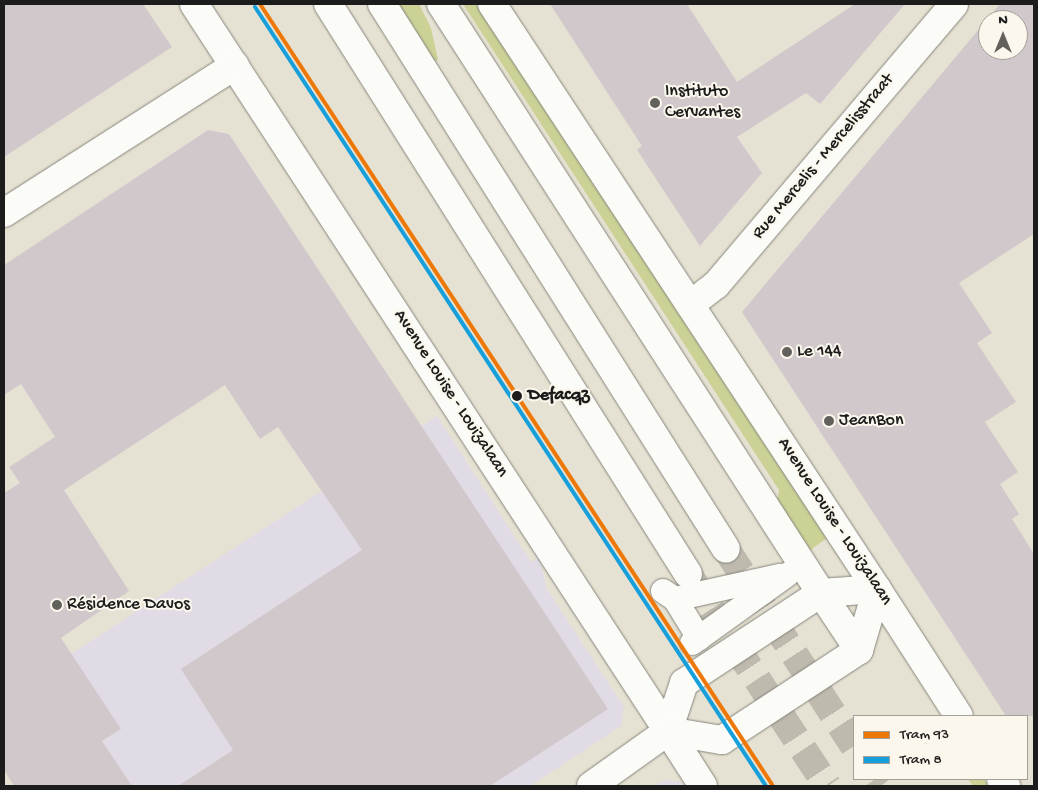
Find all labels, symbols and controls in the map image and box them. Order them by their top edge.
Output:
north arrow [978,10,1028,60]
text: N [998,12,1008,29]
street label: Rue Mercelis - Mercelisstraat [748,70,900,244]
place label: Instituto Cervantes [665,82,740,125]
marker: Instituto Cervantes [649,97,661,109]
street label: Avenue Louise - Louizalaan [388,306,512,482]
place label: Le 144 [797,341,841,363]
marker: Le 144 [781,346,793,358]
place label: Defacqz [528,385,589,407]
marker: Defacqz [510,389,524,403]
place label: JeanBon [839,410,903,432]
marker: JeanBon [823,415,835,427]
street label: Avenue Louise - Louizalaan [772,434,896,610]
place label: Résidence Davos [67,594,190,616]
marker: Résidence Davos [51,599,63,611]
legend [853,715,1028,780]
text: Tram 93 [900,726,949,744]
text: Tram 8 [900,751,942,769]

